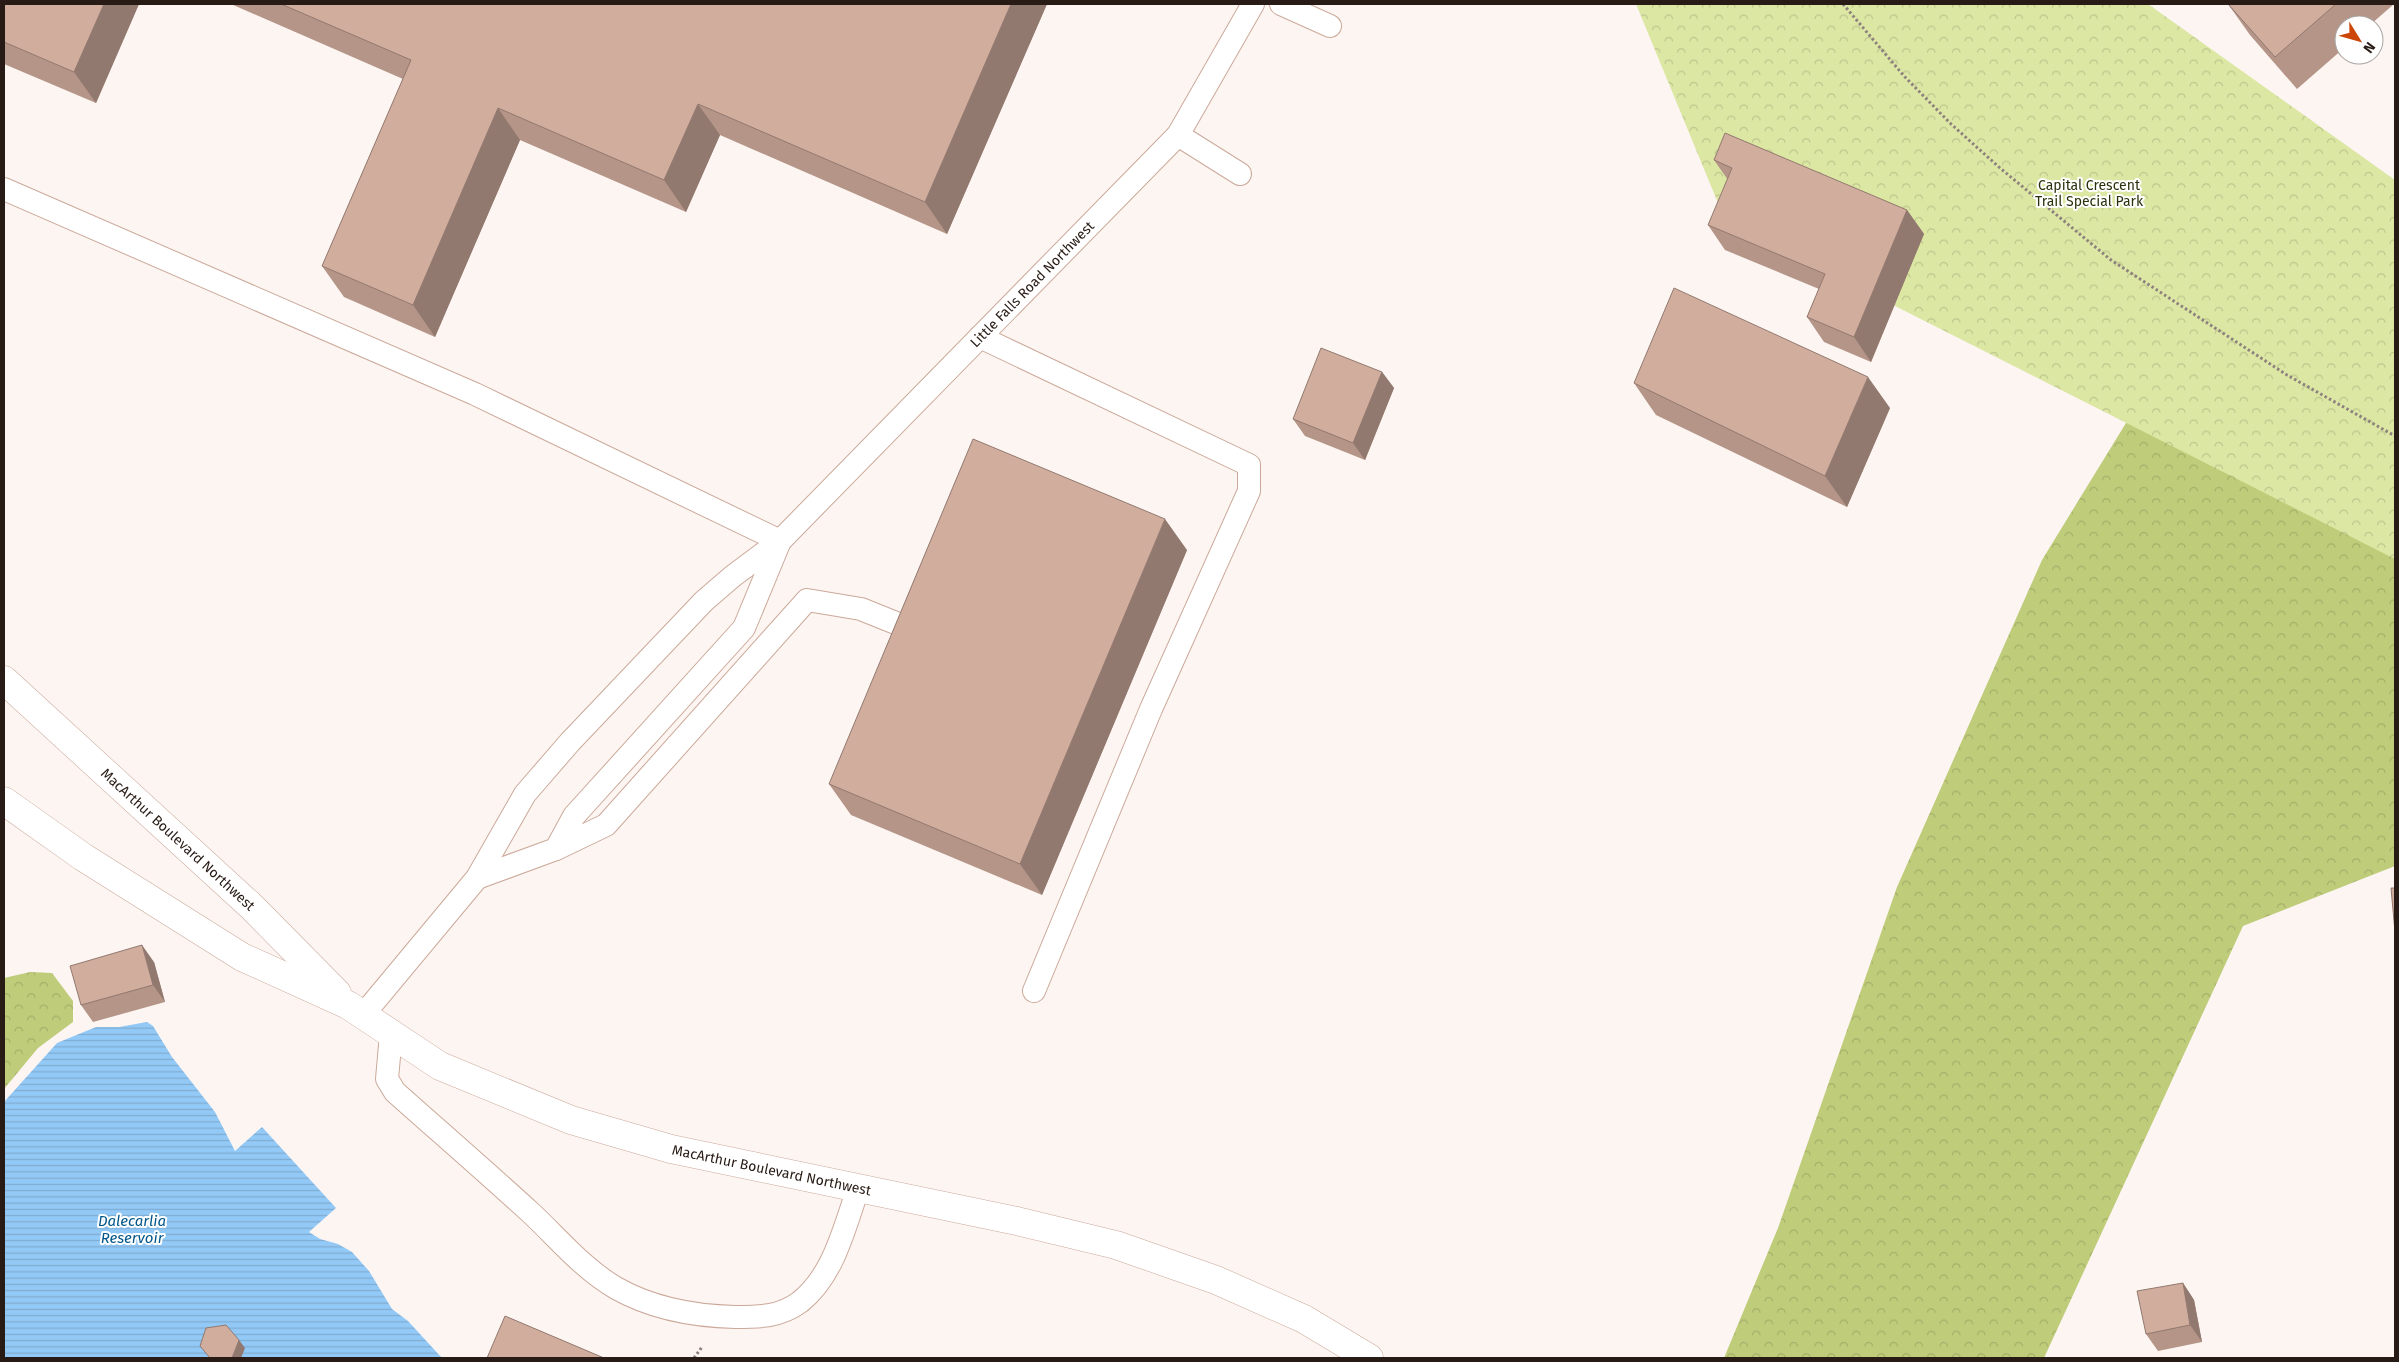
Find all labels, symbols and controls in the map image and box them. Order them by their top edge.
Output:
north arrow [2334,15,2384,65]
text: N [2359,39,2379,56]
park label: Capital Crescent Trail Special Park [2035,177,2144,210]
street label: Little Falls Road Northwest [967,217,1099,351]
street label: MacArthur Boulevard Northwest [97,765,259,915]
street label: MacArthur Boulevard Northwest [670,1141,873,1200]
water label: Dalecarlia Reservoir [98,1212,166,1247]

